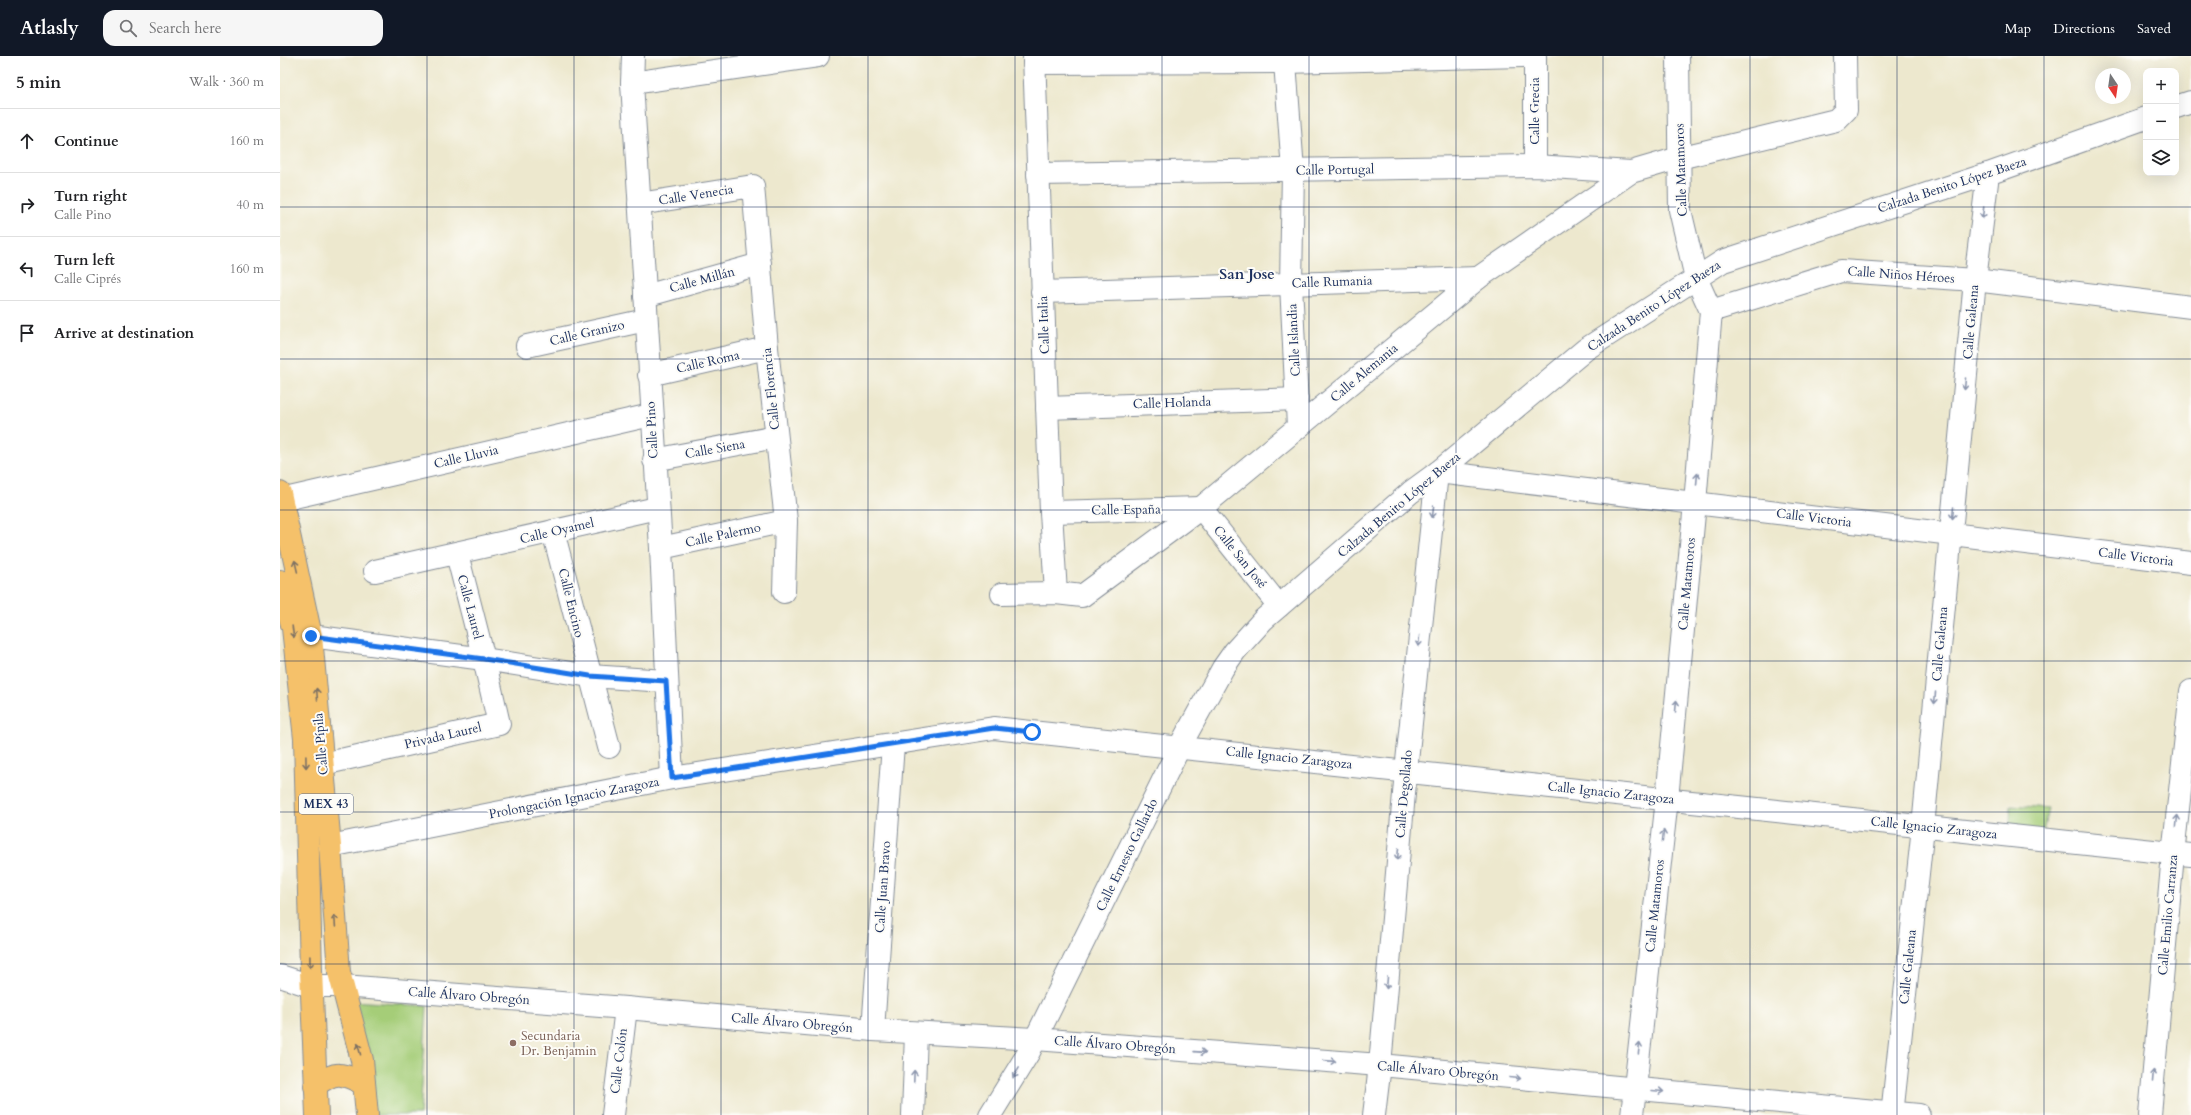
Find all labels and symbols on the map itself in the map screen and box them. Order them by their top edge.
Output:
north arrow [2095,68,2131,104]
street label: Calle Grecia [1526,77,1544,145]
street label: Calle Matamoros [1670,123,1692,217]
street label: Calzada Benito López Baeza [1875,152,2029,218]
street label: Calle Portugal [1296,160,1375,180]
street label: Calle Venecia [657,180,735,210]
one-way arrow [1980,206,1987,219]
street label: Calzada Benito López Baeza [1584,256,1724,356]
street label: Calle Millán [667,262,737,297]
street label: Calle Niños Héroes [1847,262,1955,288]
district label: San Jose [1219,264,1275,284]
street label: Calle Rumania [1291,272,1373,292]
street label: Calle Galeana [1959,283,1983,360]
street label: Calle Italia [1034,295,1054,354]
street label: Calle Islandia [1283,303,1305,377]
street label: Calle Granizo [548,316,626,350]
street label: Calle Alemania [1326,339,1402,407]
street label: Calle Roma [675,346,742,378]
street label: Calle Florencia [758,347,784,431]
one-way arrow [1961,377,1969,390]
street label: Calle Holanda [1133,393,1212,413]
street label: Calle Pino [642,401,662,459]
street label: Calle Siena [684,435,747,463]
street label: Calle Lluvia [432,441,500,473]
street label: Calzada Benito López Baeza [1334,448,1465,562]
one-way arrow [1693,473,1701,486]
street label: Calle España [1091,500,1161,520]
street label: Calle Victoria [1775,504,1853,532]
one-way arrow [1429,505,1436,518]
one-way arrow [1949,506,1956,519]
street label: Calle Oyamel [518,514,596,548]
street label: Calle Palermo [684,518,762,552]
street label: Calle San José [1209,522,1271,592]
street label: Calle Matamoros [1674,537,1700,631]
street label: Calle Victoria [2097,543,2175,571]
one-way arrow [291,560,299,573]
street label: Calle Encino [554,566,588,640]
street label: Calle Laurel [453,573,487,642]
street label: Calle Galeana [1928,605,1952,682]
one-way arrow [289,625,297,638]
route end [302,627,320,645]
one-way arrow [1415,634,1423,647]
one-way arrow [313,688,320,701]
one-way arrow [1932,691,1939,704]
one-way arrow [1672,700,1679,713]
street label: Calle Pípila [309,712,333,776]
street label: Privada Laurel [403,718,484,754]
route start [1023,723,1041,741]
street label: Calle Ignacio Zaragoza [1225,742,1354,774]
street label: Calle Degollado [1391,749,1417,839]
one-way arrow [302,755,310,768]
street label: Prolongación Ignacio Zaragoza [487,773,661,823]
street label: Calle Ignacio Zaragoza [1547,777,1676,809]
road number: MEX 43 [299,794,353,814]
street label: Calle Ernesto Gallardo [1092,796,1162,914]
street label: Calle Ignacio Zaragoza [1870,812,1999,844]
one-way arrow [2173,815,2181,828]
one-way arrow [1659,830,1666,843]
street label: Calle Juan Bravo [871,840,895,934]
one-way arrow [1395,847,1402,860]
street label: Calle Emilio Carranza [2154,853,2182,976]
street label: Calle Matamoros [1641,859,1669,953]
one-way arrow [332,915,339,928]
street label: Calle Galeana [1895,928,1921,1005]
one-way arrow [307,955,314,968]
one-way arrow [1384,976,1391,989]
street label: Calle Álvaro Obregón [407,983,531,1009]
street label: Calle Álvaro Obregón [730,1009,854,1037]
street label: Calle Colón [606,1026,632,1095]
place label: Secundaria Dr. Benjamin [521,1027,597,1060]
street label: Calle Álvaro Obregón [1053,1032,1177,1058]
marker: Secundaria Dr. Benjamin [508,1038,518,1048]
one-way arrow [355,1042,362,1055]
one-way arrow [1636,1042,1643,1055]
one-way arrow [1193,1048,1206,1055]
street label: Calle Álvaro Obregón [1376,1057,1500,1085]
one-way arrow [1323,1058,1336,1065]
one-way arrow [1012,1067,1020,1078]
one-way arrow [911,1070,918,1083]
one-way arrow [2150,1070,2157,1083]
one-way arrow [1508,1074,1521,1081]
one-way arrow [1651,1087,1664,1095]

